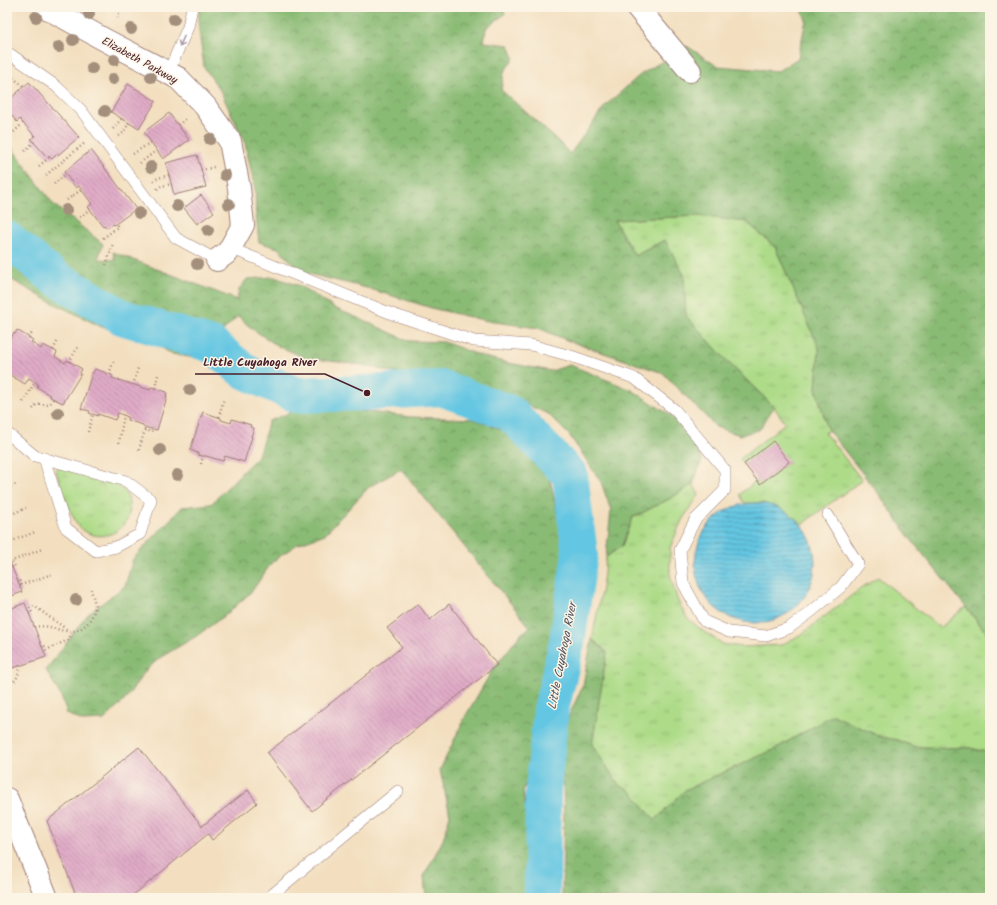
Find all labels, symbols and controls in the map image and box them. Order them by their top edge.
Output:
street label: Elizabeth Parkway [98,32,182,90]
one-way arrow [178,34,185,46]
callout: Little Cuyahoga River [195,350,325,374]
text: Little Cuyahoga River [203,353,318,372]
water label: Little Cuyahoga River [543,598,583,711]

